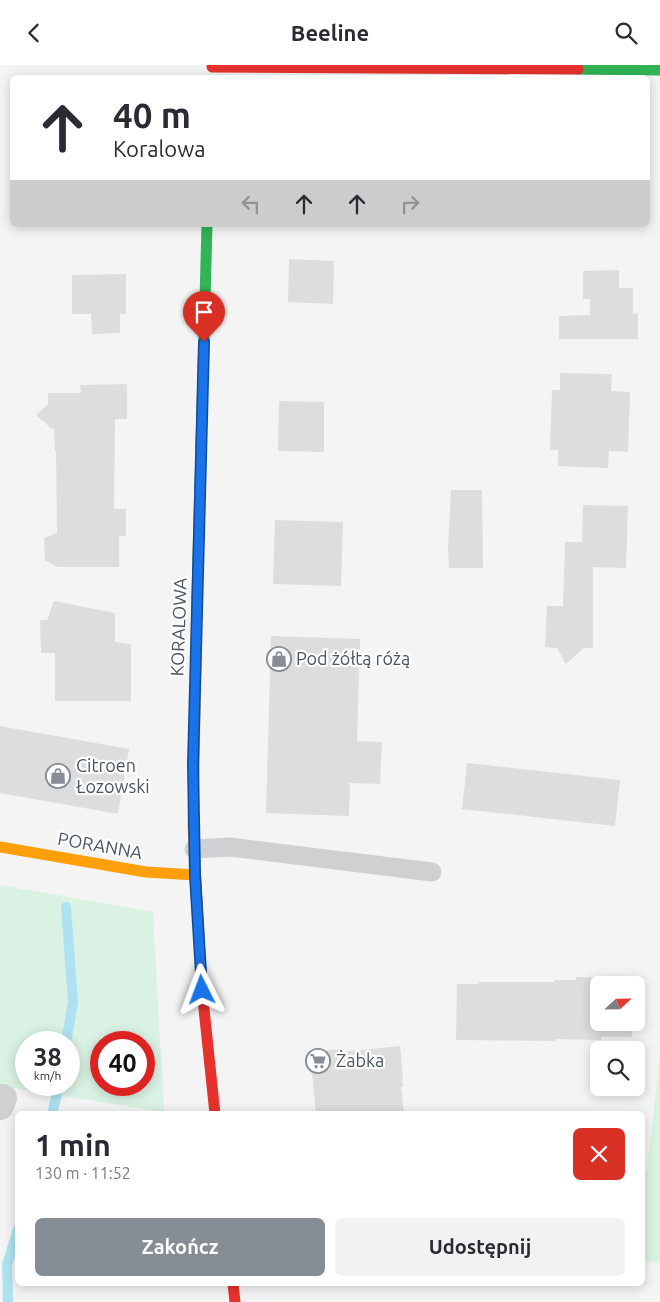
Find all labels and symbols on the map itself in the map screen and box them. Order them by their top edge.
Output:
pin [183,291,225,342]
street label: KORALOWA [166,577,190,677]
shop icon: Pod żółtą różą [266,646,292,672]
place label: Pod żółtą różą [296,648,410,668]
place label: Citroen Łozowski [76,755,150,796]
shop icon: Citroen Łozowski [45,763,71,789]
street label: PORANNA [56,828,144,862]
position arrow [175,963,227,1015]
north arrow [590,976,645,1031]
speed limit sign: 40 [90,1031,155,1096]
supermarket icon: Żabka [305,1048,331,1074]
place label: Żabka [336,1050,384,1070]

